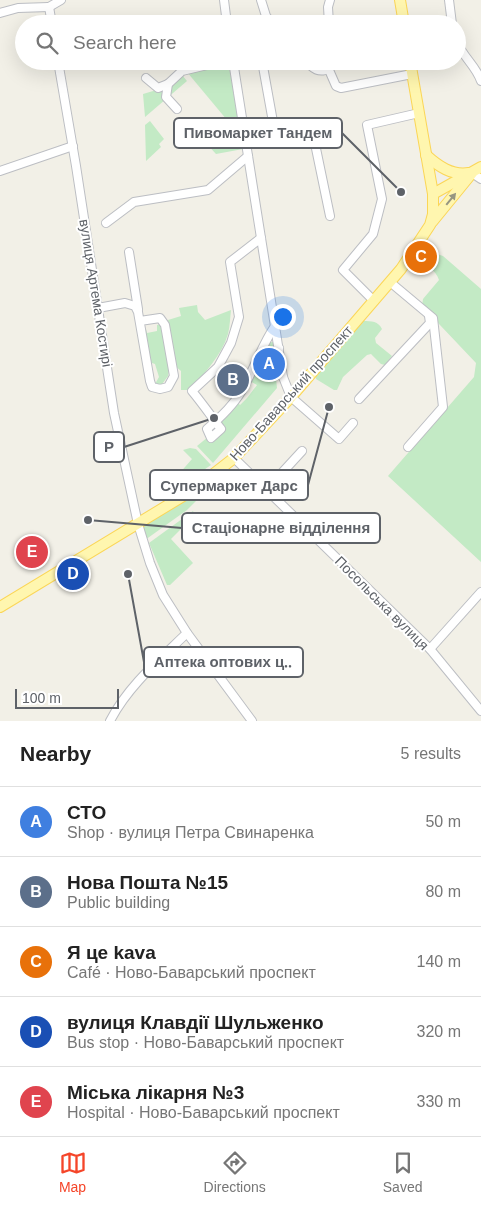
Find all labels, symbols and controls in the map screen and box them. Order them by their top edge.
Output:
search box [15,15,466,70]
icon: search [33,29,61,57]
text: Search here [73,32,177,53]
callout: Пивомаркет Тандем [174,118,342,148]
text: Пивомаркет Тандем [184,124,332,141]
one-way arrow [445,193,456,206]
street label: вулиця Артема Костирі [76,218,116,368]
pin: C [405,238,437,276]
your location [270,304,296,330]
street label: Ново-Баварський проспект [226,322,356,464]
pin: A [253,345,285,383]
pin: B [217,361,249,399]
callout: Р [94,432,124,462]
text: Р [104,438,114,455]
callout: Супермаркет Дарс [150,470,308,500]
text: Супермаркет Дарс [160,477,298,494]
callout: Стаціонарне відділення [182,513,380,543]
text: Стаціонарне відділення [192,519,370,536]
pin: E [16,533,48,571]
street label: Посольська вулиця [332,553,432,653]
pin: D [57,555,89,593]
callout: Аптека оптових ц‥ [144,647,303,677]
text: Аптека оптових ц‥ [154,653,292,670]
scale bar [15,686,119,709]
text: 100 m [22,690,61,706]
text: Nearby [20,742,91,765]
text: 5 results [401,745,461,762]
text: СТО [67,802,106,823]
text: A [30,813,42,830]
text: 50 m [425,813,461,830]
text: Shop · вулиця Петра Свинаренка [67,824,314,841]
text: Нова Пошта №15 [67,872,228,893]
text: B [30,883,42,900]
text: 80 m [425,883,461,900]
text: Public building [67,894,170,911]
text: Я це kava [67,942,156,963]
text: C [30,953,42,970]
text: 140 m [417,953,461,970]
text: Café · Ново-Баварський проспект [67,964,316,981]
text: вулиця Клавдії Шульженко [67,1012,323,1033]
text: D [30,1023,42,1040]
text: 320 m [417,1023,461,1040]
text: Bus stop · Ново-Баварський проспект [67,1034,344,1051]
text: Міська лікарня №3 [67,1082,244,1103]
text: E [31,1093,41,1110]
text: 330 m [417,1093,461,1110]
text: Hospital · Ново-Баварський проспект [67,1104,340,1121]
tab: Map [59,1149,87,1195]
tab: Directions [204,1149,266,1195]
tab: Saved [383,1149,422,1195]

